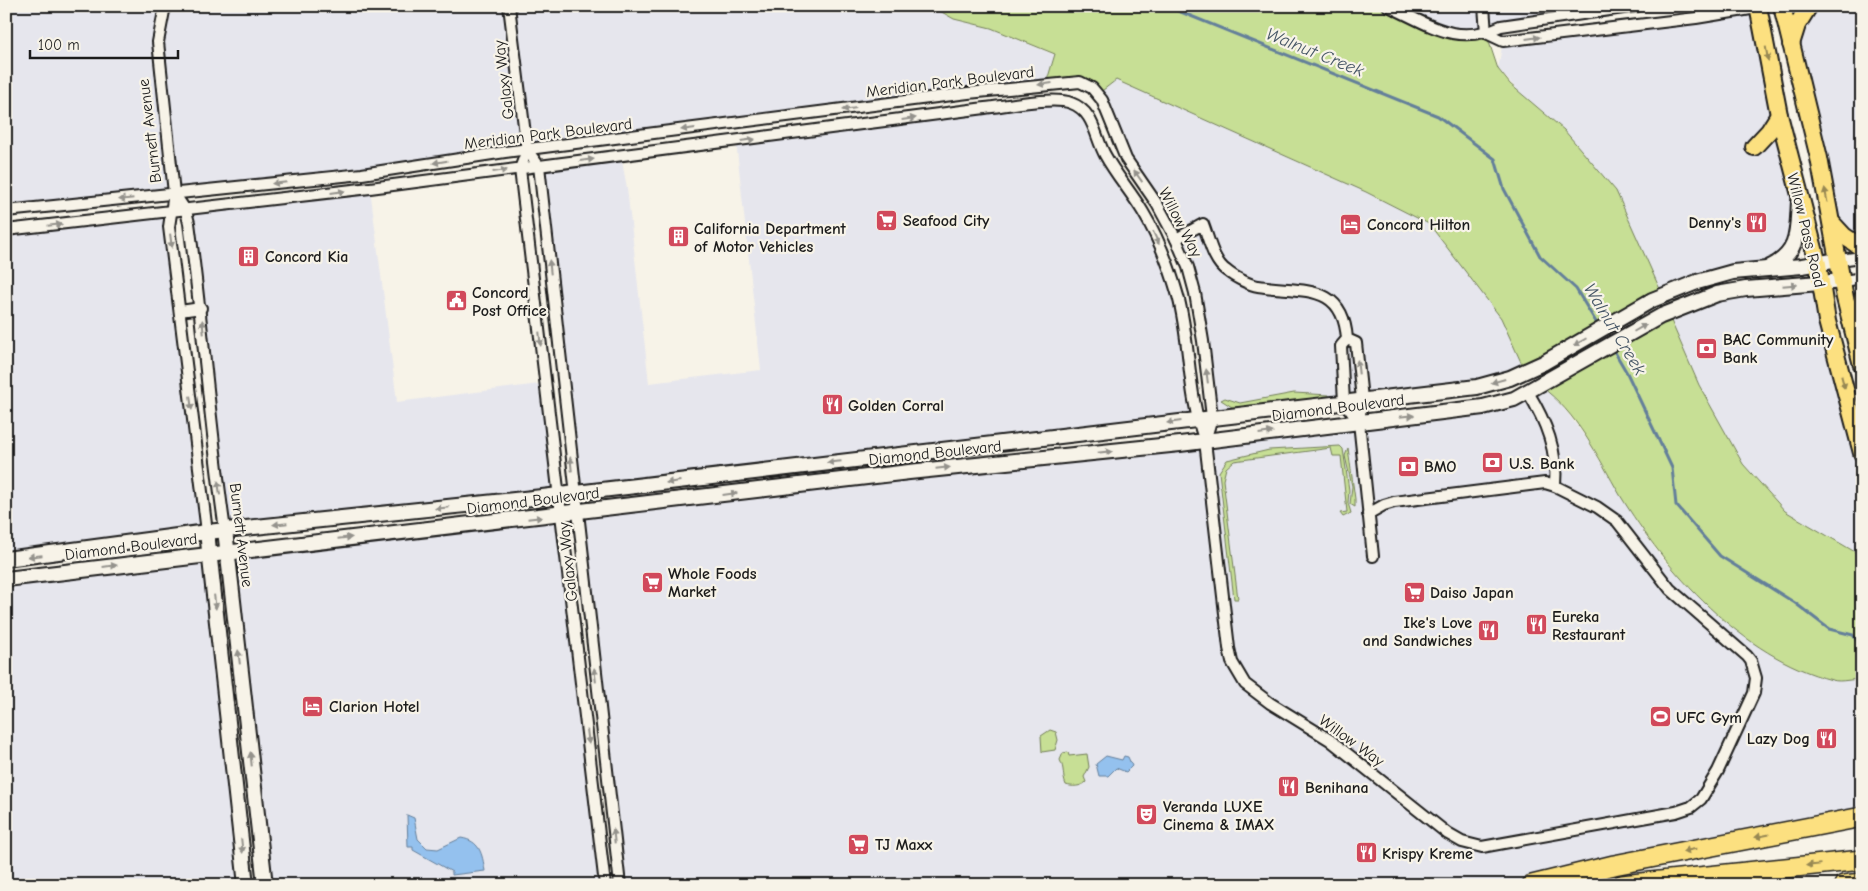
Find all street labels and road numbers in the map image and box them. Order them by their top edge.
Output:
street label: Galaxy Way [490,38,518,121]
street label: Meridian Park Boulevard [865,63,1035,101]
street label: Burnett Avenue [135,78,165,184]
street label: Meridian Park Boulevard [463,115,633,153]
street label: Willow Pass Road [1783,171,1829,289]
street label: Willow Way [1155,185,1206,261]
street label: Diamond Boulevard [1271,391,1405,425]
street label: Diamond Boulevard [868,437,1002,469]
street label: Burnett Avenue [226,482,256,588]
street label: Diamond Boulevard [466,484,600,518]
street label: Galaxy Way [555,520,581,602]
street label: Diamond Boulevard [64,530,198,564]
street label: Willow Way [1315,711,1388,771]

